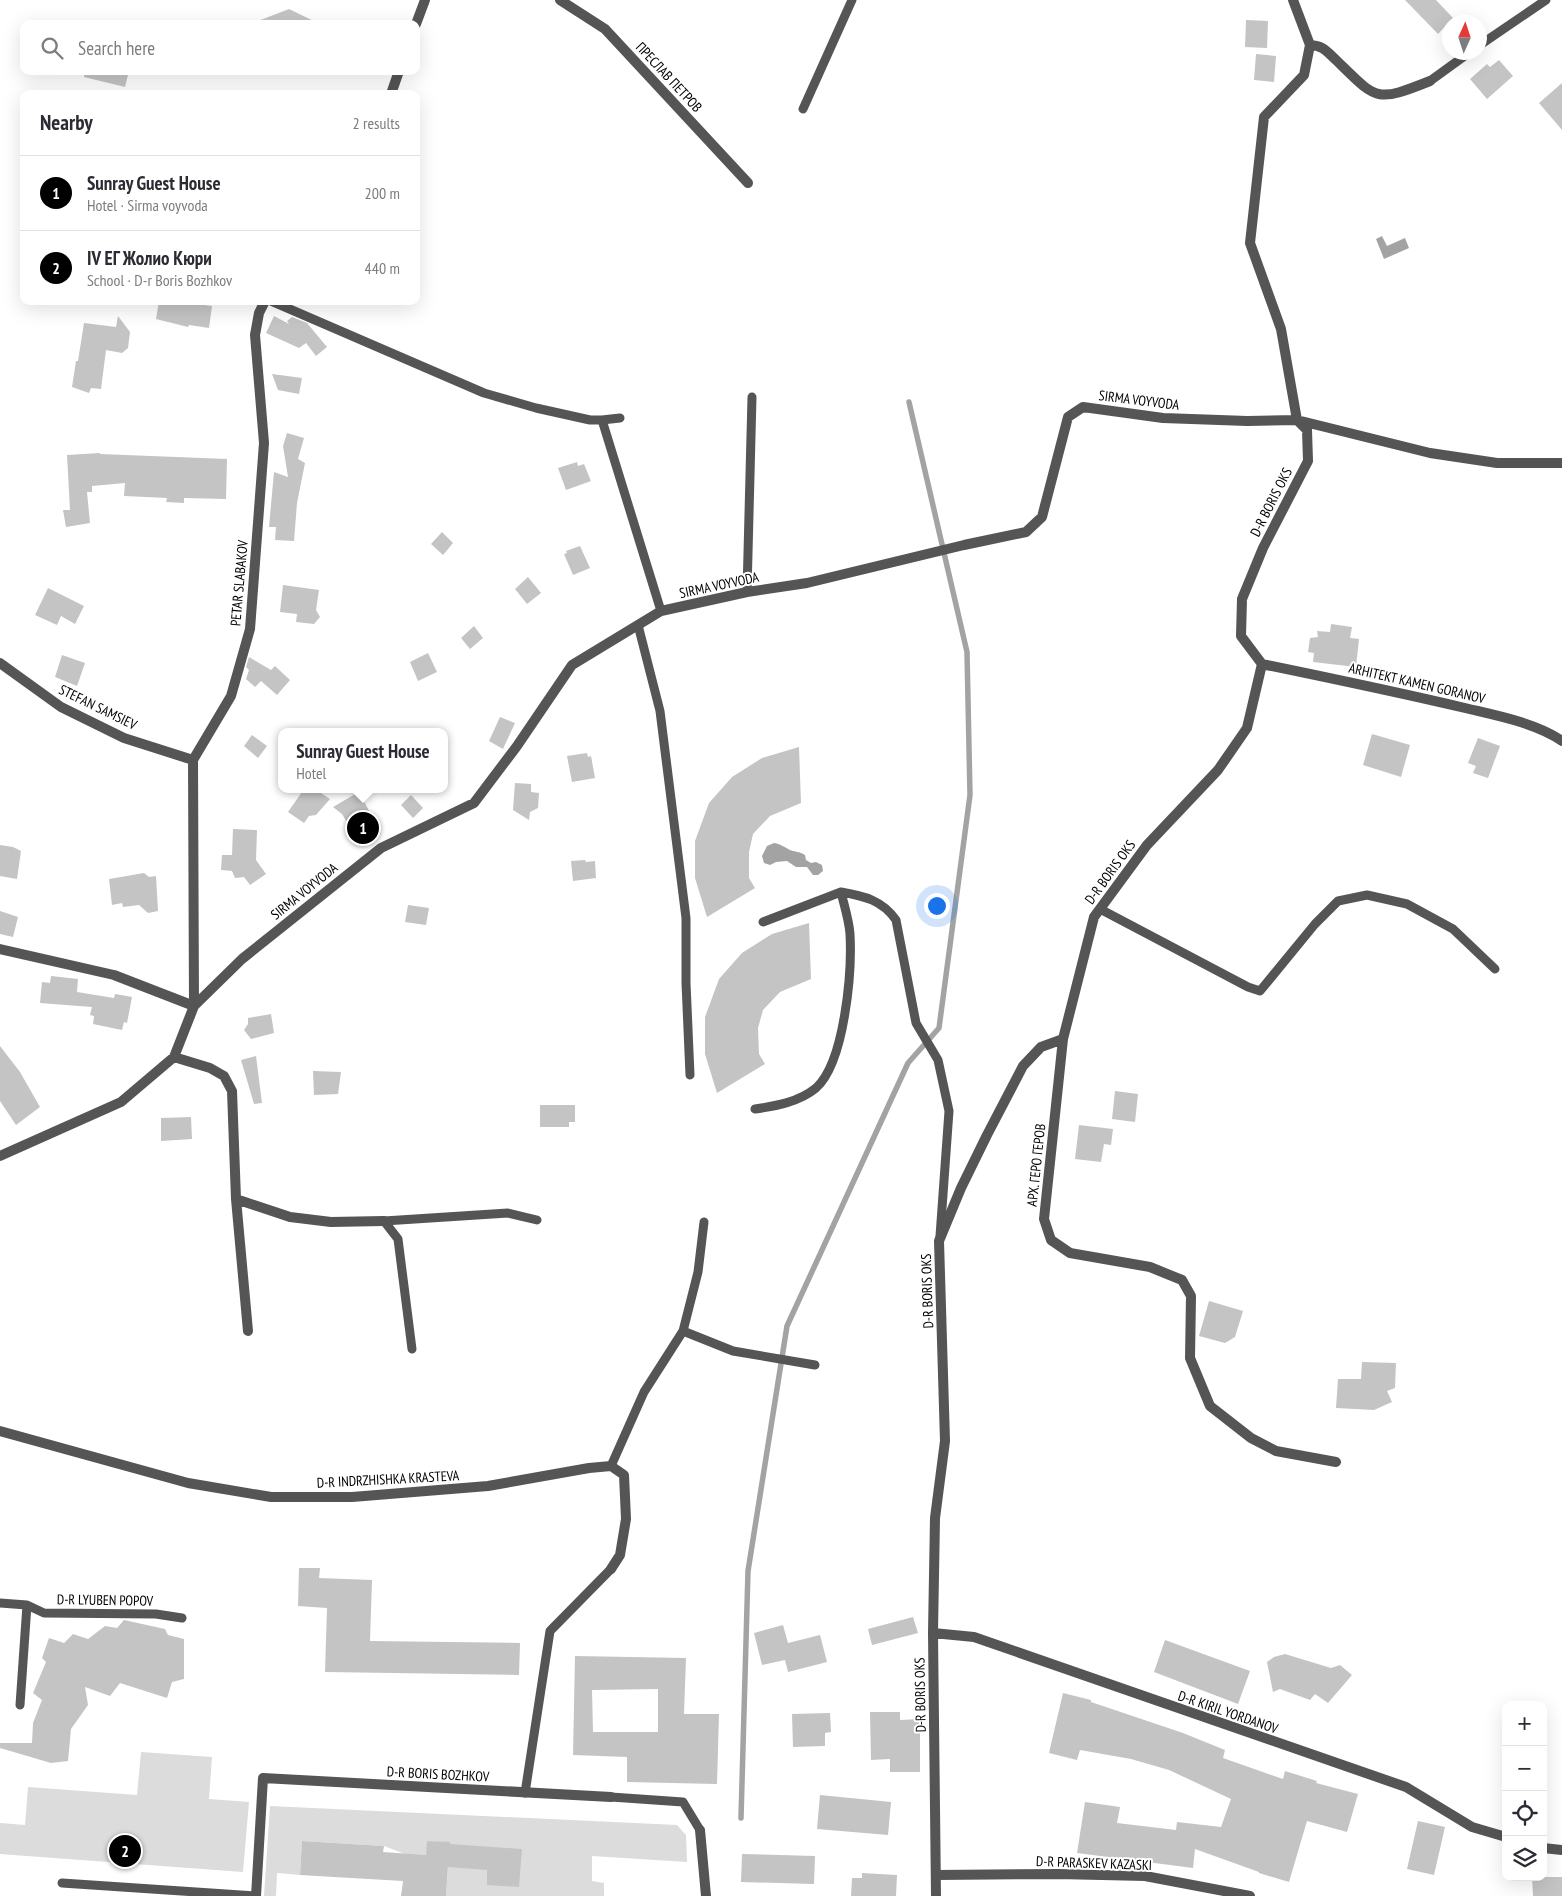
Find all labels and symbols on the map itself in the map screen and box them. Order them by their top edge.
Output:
north arrow [1442,15,1487,60]
street label: ПРЕСЛАВ ПЕТРОВ [632,38,706,116]
street label: SIRMA VOYVODA [1098,386,1181,414]
street label: D-R BORIS OKS [1246,465,1296,539]
street label: PETAR SLABAKOV [226,539,252,627]
street label: SIRMA VOYVODA [678,568,761,602]
street label: ARHITEKT KAMEN GORANOV [1347,659,1487,708]
street label: STEFAN SAMSIEV [56,680,140,734]
pin: 1 [347,809,379,847]
street label: D-R BORIS OKS [1081,836,1139,908]
street label: SIRMA VOYVODA [267,858,341,923]
your location [924,893,950,919]
street label: АРХ. ГЕРО ГЕРОВ [1023,1123,1049,1207]
street label: D-R BORIS OKS [917,1253,937,1329]
street label: D-R INDRZHISHKA KRASTEVA [316,1466,460,1492]
street label: D-R LYUBEN POPOV [57,1590,154,1610]
street label: D-R BORIS OKS [910,1657,930,1733]
street label: D-R KIRIL YORDANOV [1176,1686,1281,1738]
street label: D-R BORIS BOZHKOV [386,1762,490,1786]
pin: 2 [109,1832,141,1870]
street label: D-R PARASKEV KAZASKI [1036,1852,1152,1874]

